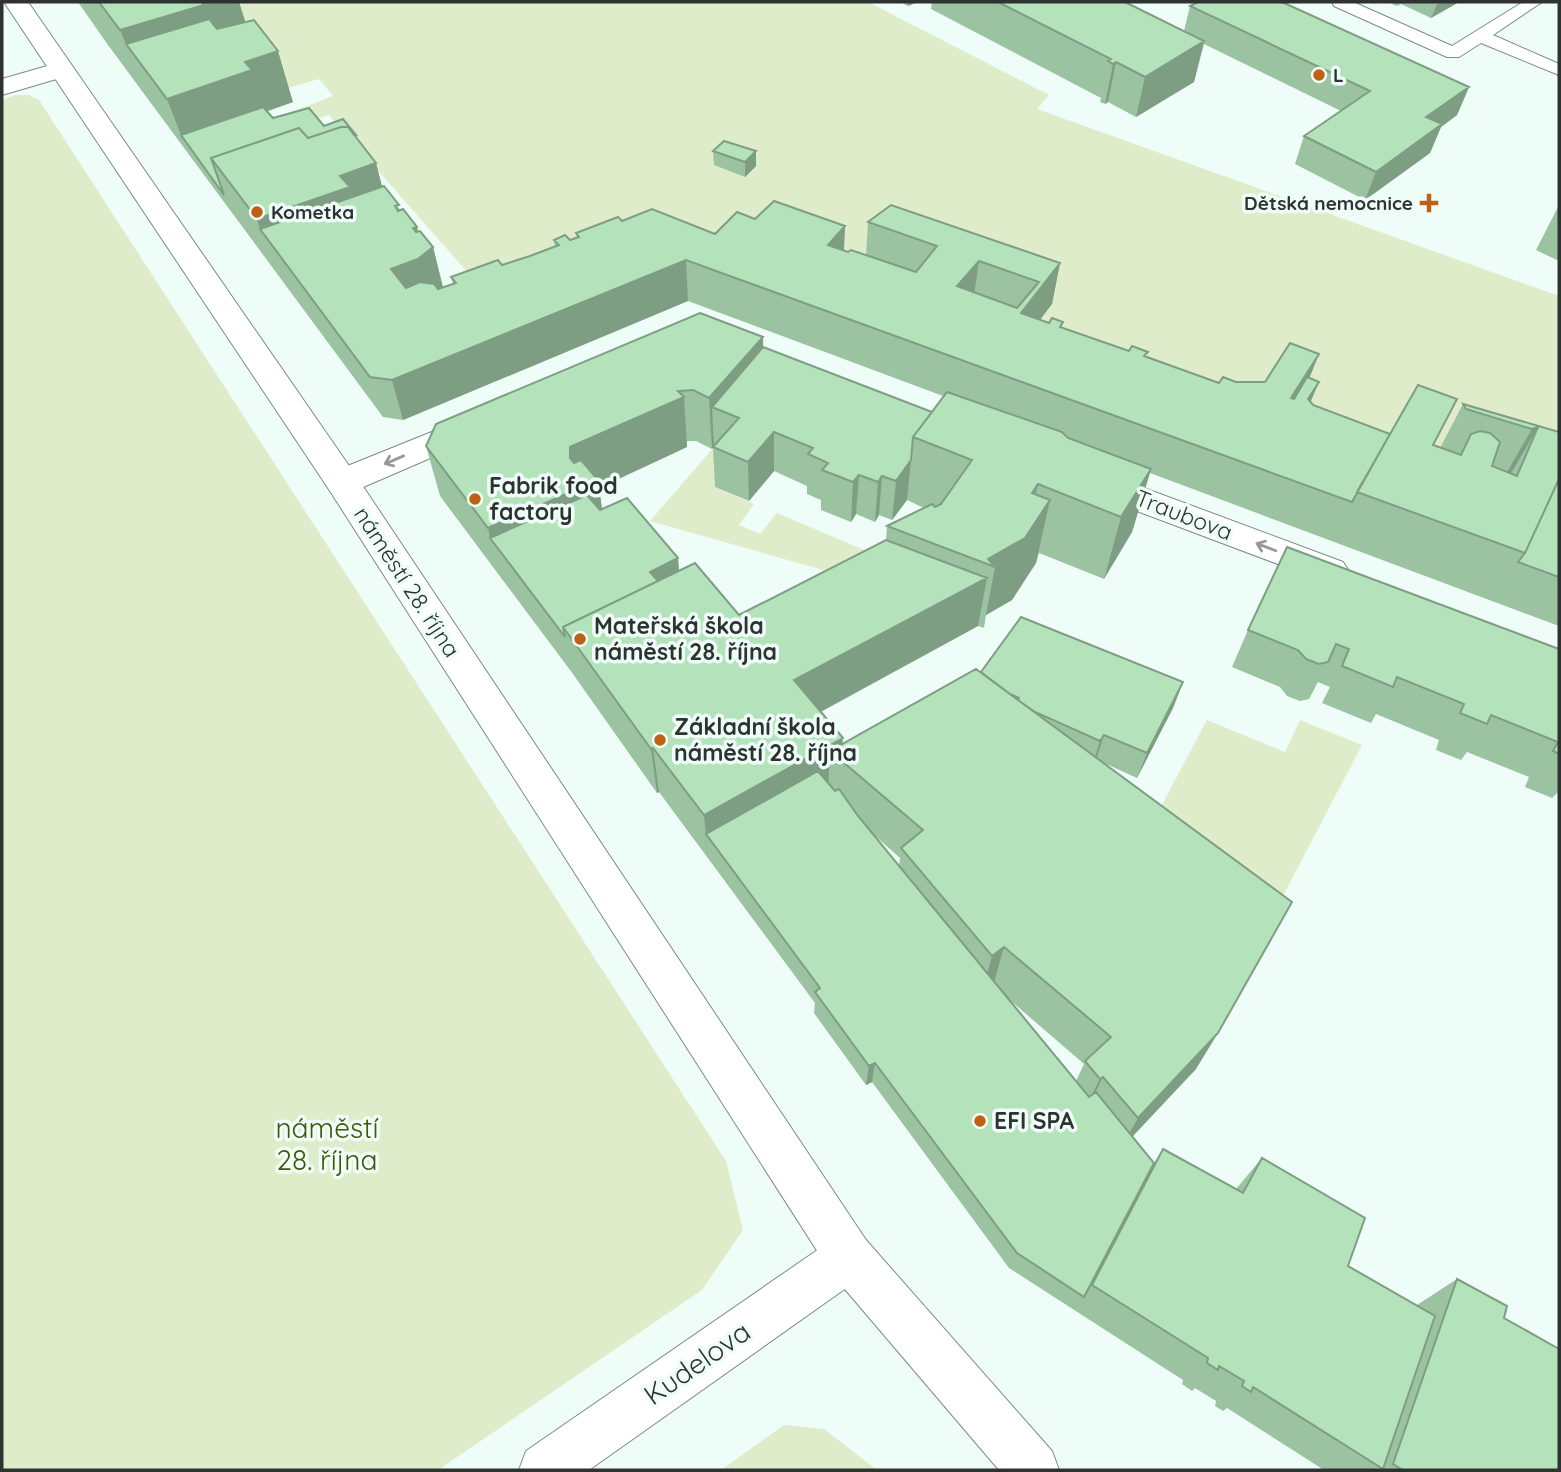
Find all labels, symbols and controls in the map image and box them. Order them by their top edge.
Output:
place label: L [1333,63,1344,87]
marker: L [1311,67,1327,83]
place label: Dětská nemocnice [1244,191,1413,215]
marker: Dětská nemocnice [1419,193,1439,213]
place label: Kometka [271,200,354,224]
marker: Kometka [249,204,265,220]
one-way arrow [383,454,405,467]
place label: Fabrik food factory [489,471,618,526]
street label: Traubova [1132,483,1237,546]
marker: Fabrik food factory [467,491,483,507]
street label: náměstí 28. října [348,501,467,663]
one-way arrow [1256,539,1278,552]
place label: Mateřská škola náměstí 28. října [594,611,777,666]
marker: Mateřská škola náměstí 28. října [572,631,588,647]
place label: Základní škola náměstí 28. října [674,712,857,767]
marker: Základní škola náměstí 28. října [652,732,668,748]
place label: EFI SPA [994,1106,1075,1135]
park label: náměstí 28. října [275,1110,379,1177]
marker: EFI SPA [972,1113,988,1129]
street label: Kudelova [637,1313,757,1412]

